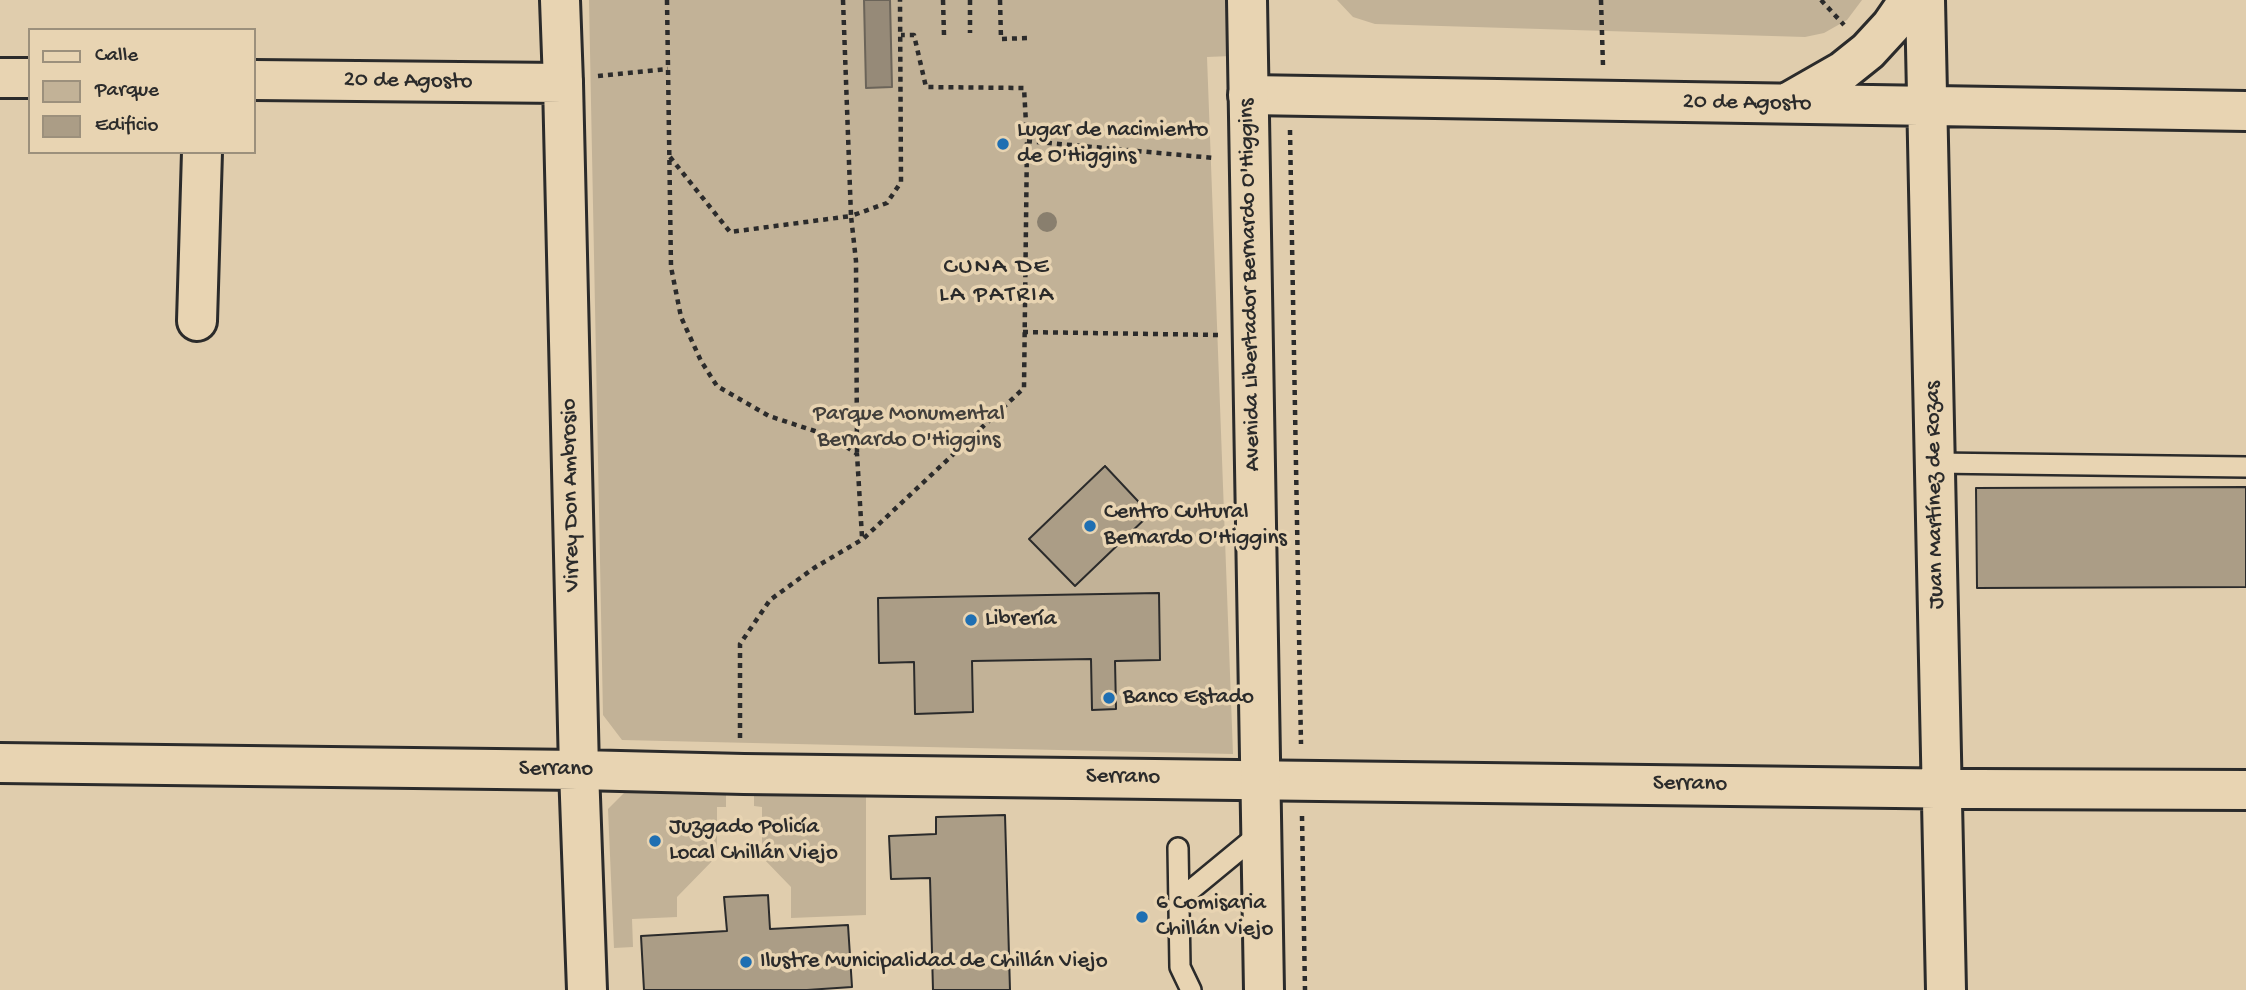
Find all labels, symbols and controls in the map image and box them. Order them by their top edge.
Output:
legend [28,28,256,154]
text: Calle [95,44,138,69]
street label: 20 de Agosto [343,67,473,97]
text: Parque [95,79,159,104]
street label: 20 de Agosto [1682,89,1812,119]
street label: Avenida Libertador Bernardo O'Higgins [1234,98,1268,472]
text: Edificio [95,114,159,139]
place label: Lugar de nacimiento de O'Higgins [1017,117,1208,171]
marker: Lugar de nacimiento de O'Higgins [995,136,1011,152]
district label: CUNA DE LA PATRIA [940,254,1054,310]
street label: Juan Martínez de Rozas [1920,381,1952,609]
street label: Virrey Don Ambrosio [557,398,587,592]
park label: Parque Monumental Bernardo O'Higgins [813,401,1005,455]
place label: Centro Cultural Bernardo O'Higgins [1104,499,1287,553]
marker: Centro Cultural Bernardo O'Higgins [1082,518,1098,534]
place label: Librería [985,606,1056,634]
marker: Librería [963,612,979,628]
place label: Banco Estado [1123,684,1254,712]
marker: Banco Estado [1101,690,1117,706]
street label: Serrano [519,756,593,784]
street label: Serrano [1086,764,1160,792]
street label: Serrano [1653,771,1727,799]
place label: Juzgado Policía Local Chillán Viejo [669,814,838,868]
marker: Juzgado Policía Local Chillán Viejo [647,833,663,849]
place label: 6 Comisaria Chillán Viejo [1156,890,1273,944]
marker: 6 Comisaria Chillán Viejo [1134,909,1150,925]
place label: Ilustre Municipalidad de Chillán Viejo [760,948,1108,976]
marker: Ilustre Municipalidad de Chillán Viejo [738,954,754,970]

